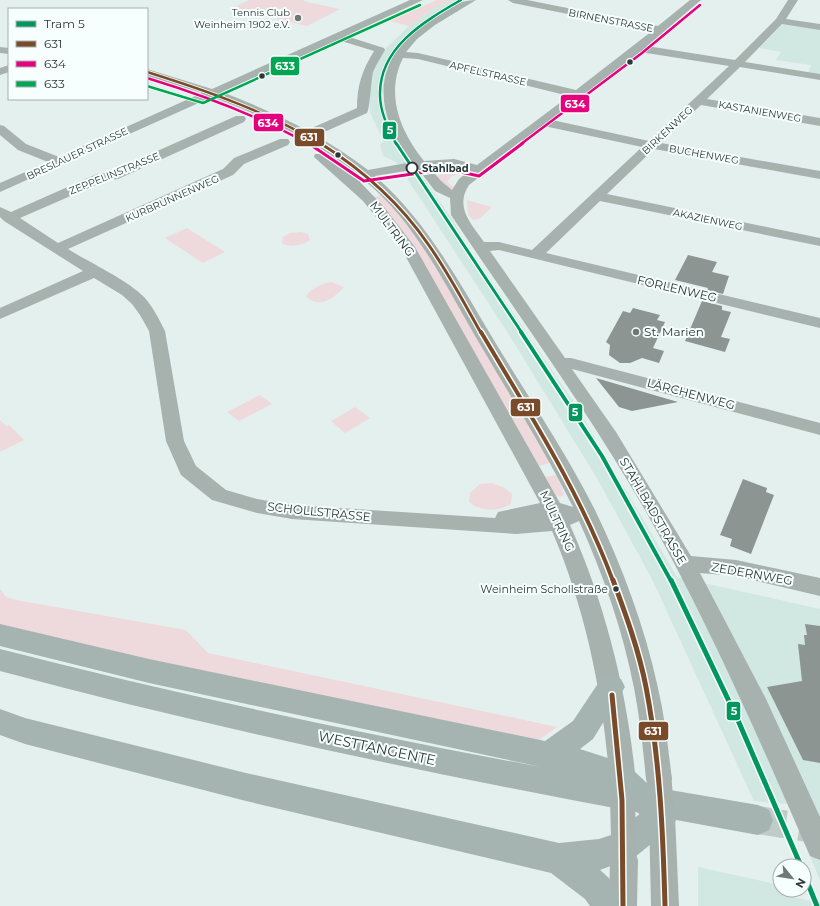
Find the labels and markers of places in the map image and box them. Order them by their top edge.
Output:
place label: Tennis Club Weinheim 1902 e.V. [194,6,290,31]
marker: Tennis Club Weinheim 1902 e.V. [293,13,303,23]
unlabelled marker [625,57,635,67]
unlabelled marker [257,71,267,81]
unlabelled marker [333,150,343,160]
marker: Stahlbad [405,161,419,175]
place label: Stahlbad [422,162,469,175]
place label: St. Marien [644,324,704,339]
marker: St. Marien [631,327,641,337]
place label: Weinheim Schollstraße [480,582,608,596]
marker: Weinheim Schollstraße [611,584,621,594]

